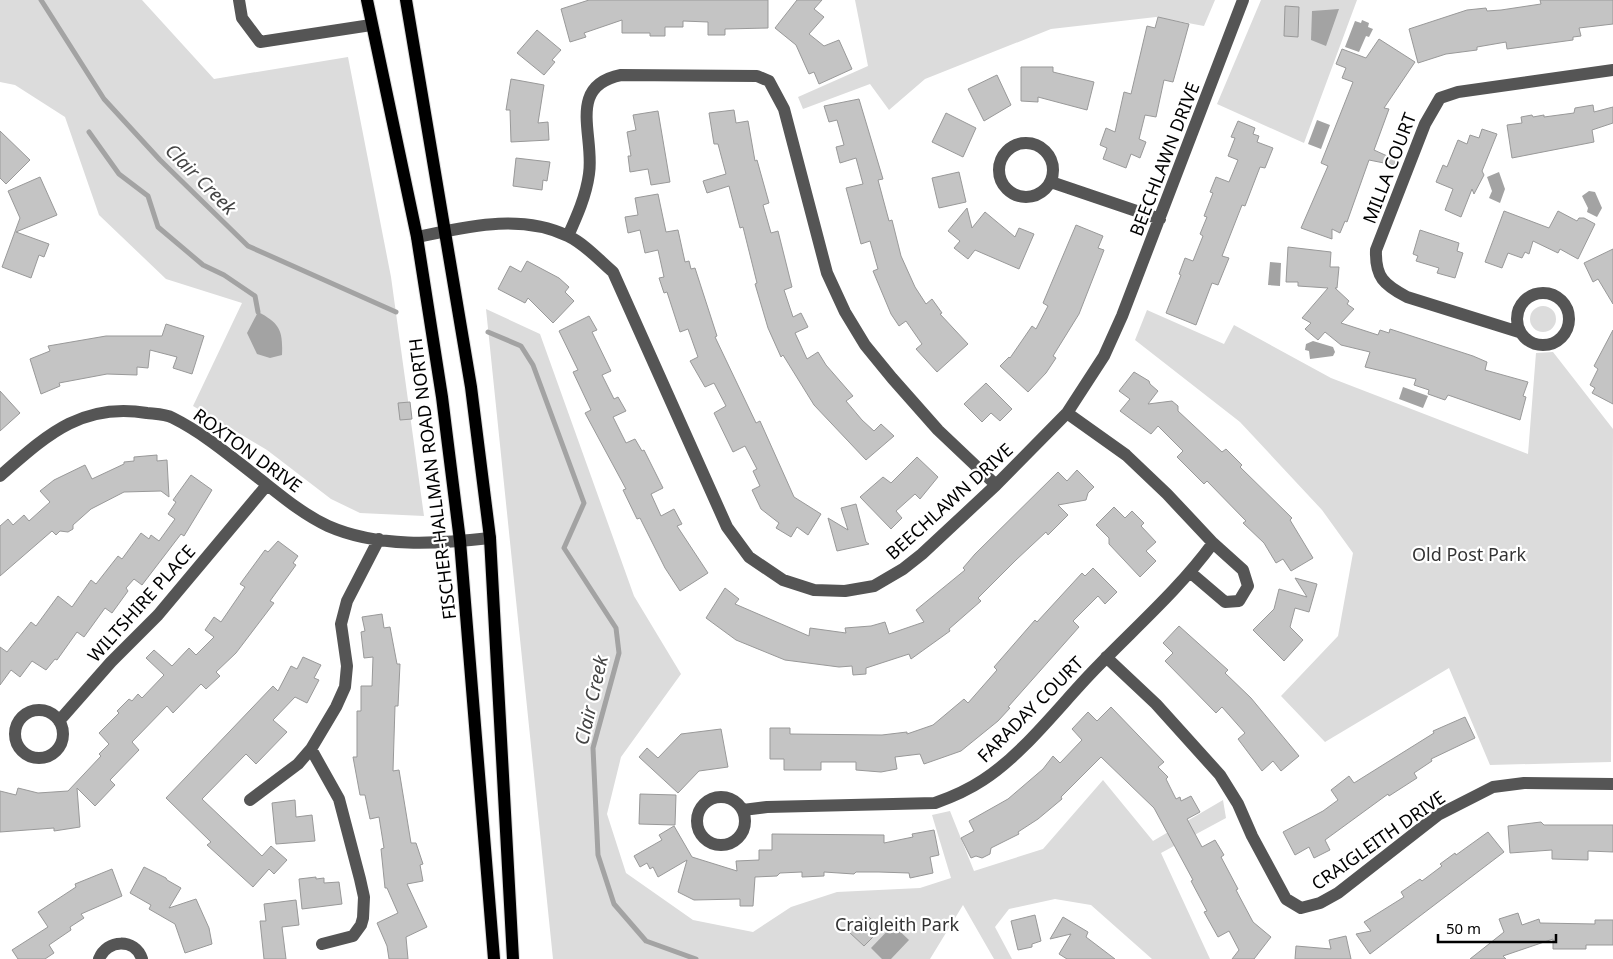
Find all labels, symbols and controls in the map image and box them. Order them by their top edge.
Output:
street label: BEECHLAWN DRIVE [1124,79,1204,239]
street label: MILLA COURT [1357,109,1421,227]
water label: Clair Creek [160,138,243,221]
street label: FISCHER-HALLMAN ROAD NORTH [403,337,461,621]
street label: ROXTON DRIVE [189,402,307,498]
street label: BEECHLAWN DRIVE [880,438,1018,564]
street label: WILTSHIRE PLACE [82,539,200,667]
park label: Old Post Park [1412,542,1526,566]
street label: FARADAY COURT [972,651,1088,767]
water label: Clair Creek [568,652,614,747]
street label: CRAIGLEITH DRIVE [1306,785,1450,895]
park label: Craigleith Park [835,912,959,936]
scale bar [1438,912,1556,944]
text: 50 m [1446,918,1481,938]

